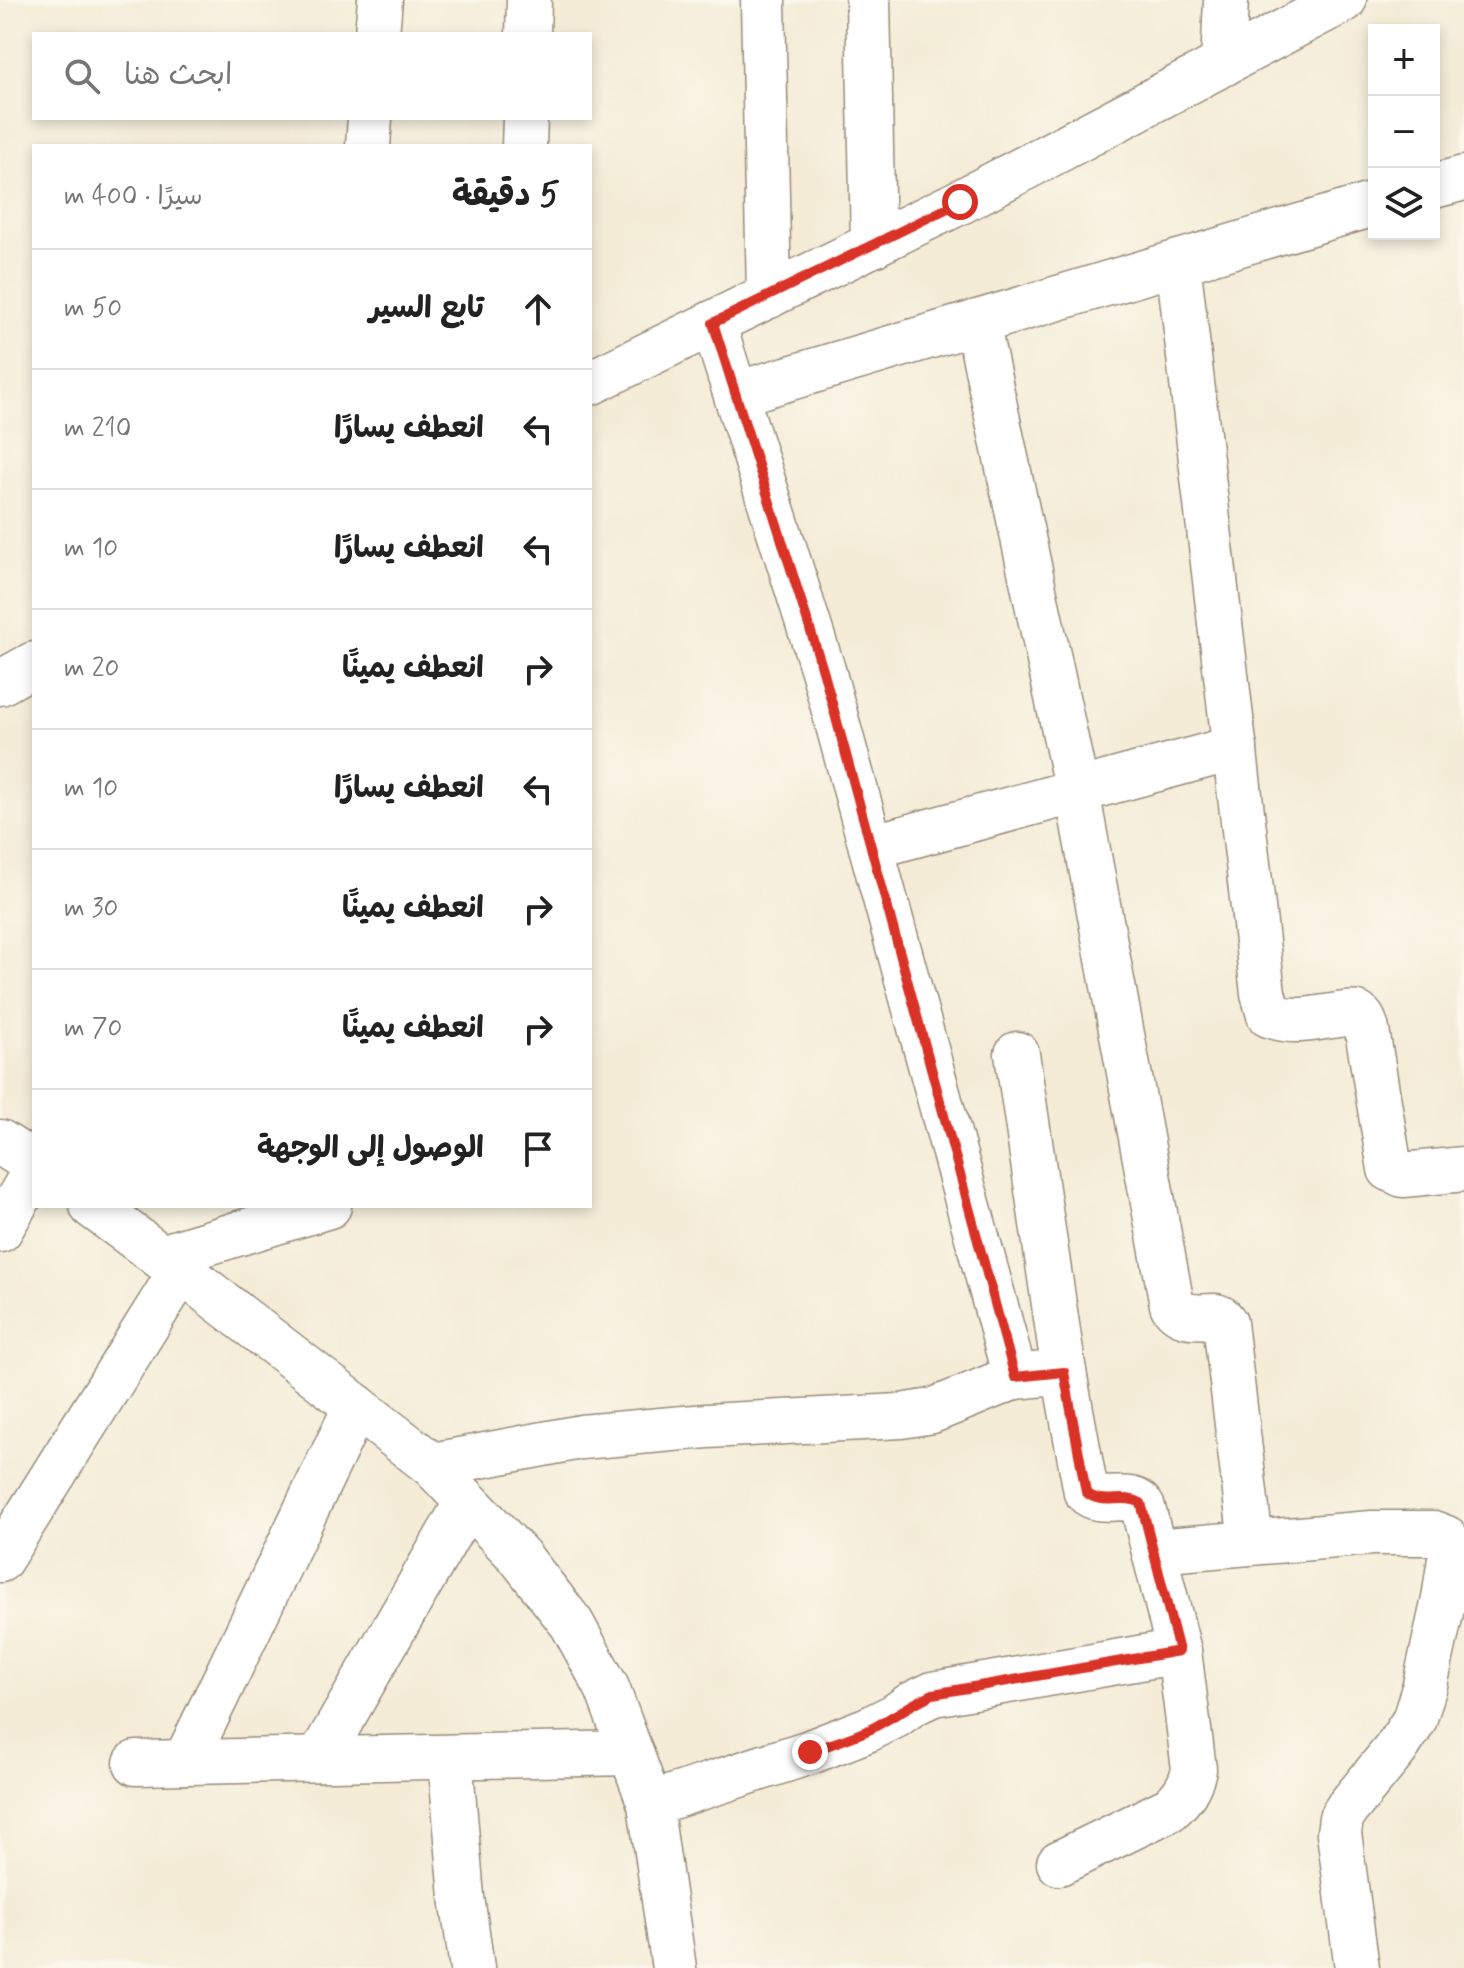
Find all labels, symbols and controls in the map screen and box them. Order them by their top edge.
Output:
map controls [1368,24,1440,240]
button: + [1368,24,1440,96]
search box [32,32,592,120]
icon: search [60,54,104,98]
text: ابحث هنا [124,56,232,95]
button: − [1368,96,1440,168]
button: layers [1368,168,1440,240]
text: 5 دقيقة [452,173,560,218]
text: سيرًا · 400 m [64,180,203,214]
route start [942,184,978,220]
icon: ahead [516,287,560,331]
text: تابع السير [369,289,484,328]
text: 50 m [64,292,122,326]
icon: left [516,407,560,451]
text: انعطف يسارًا [334,409,484,448]
text: 210 m [64,412,131,446]
icon: left [516,527,560,571]
text: انعطف يسارًا [334,529,484,568]
text: 10 m [64,532,118,566]
icon: right [516,647,560,691]
text: انعطف يمينًا [342,649,484,688]
text: 20 m [64,652,119,686]
icon: left [516,767,560,811]
text: انعطف يسارًا [334,769,484,808]
text: 10 m [64,772,118,806]
icon: right [516,887,560,931]
text: انعطف يمينًا [342,889,484,928]
text: 30 m [64,892,118,926]
icon: right [516,1007,560,1051]
text: انعطف يمينًا [342,1009,484,1048]
text: 70 m [64,1012,122,1046]
icon: arrive [516,1127,560,1171]
text: الوصول إلى الوجهة [257,1129,484,1168]
route end [792,1734,828,1770]

